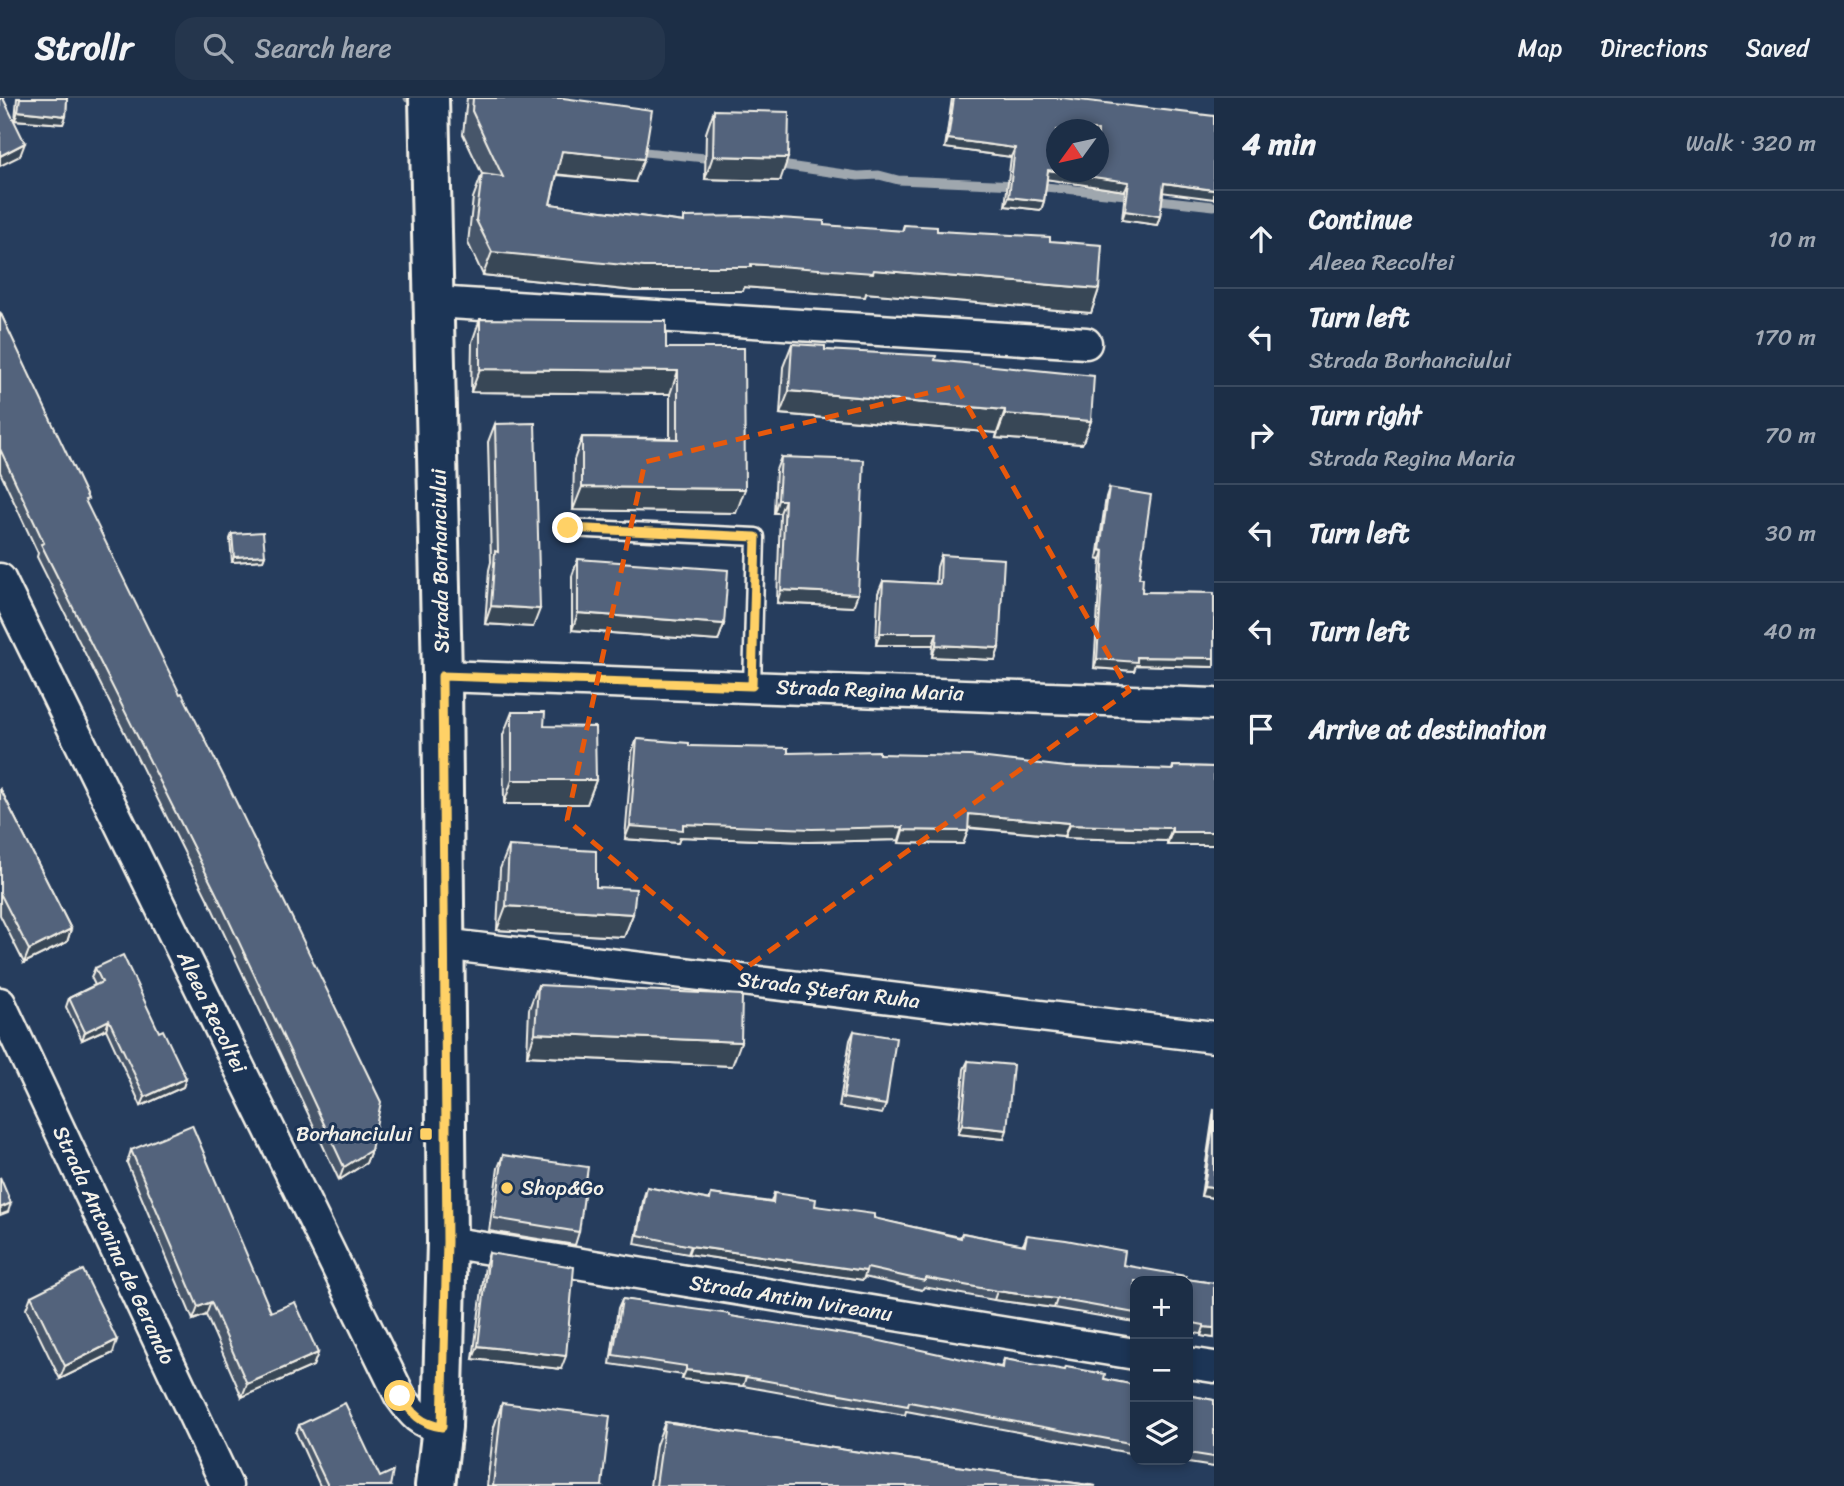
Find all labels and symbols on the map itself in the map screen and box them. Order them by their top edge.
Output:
north arrow [1046,119,1109,182]
street label: Strada Borhanciului [419,467,461,653]
route end [552,512,583,543]
street label: Strada Regina Maria [775,668,965,712]
street label: Aleea Recoltei [165,943,259,1081]
street label: Strada Ștefan Ruha [736,960,923,1020]
place label: Borhanciului [296,1115,413,1153]
street label: Strada Antonina de Gerando [42,1119,186,1371]
marker: Borhanciului [418,1126,434,1142]
place label: Shop&Go [521,1169,604,1207]
marker: Shop&Go [499,1180,515,1196]
street label: Strada Antim Ivireanu [687,1263,896,1333]
route start [384,1380,415,1411]

